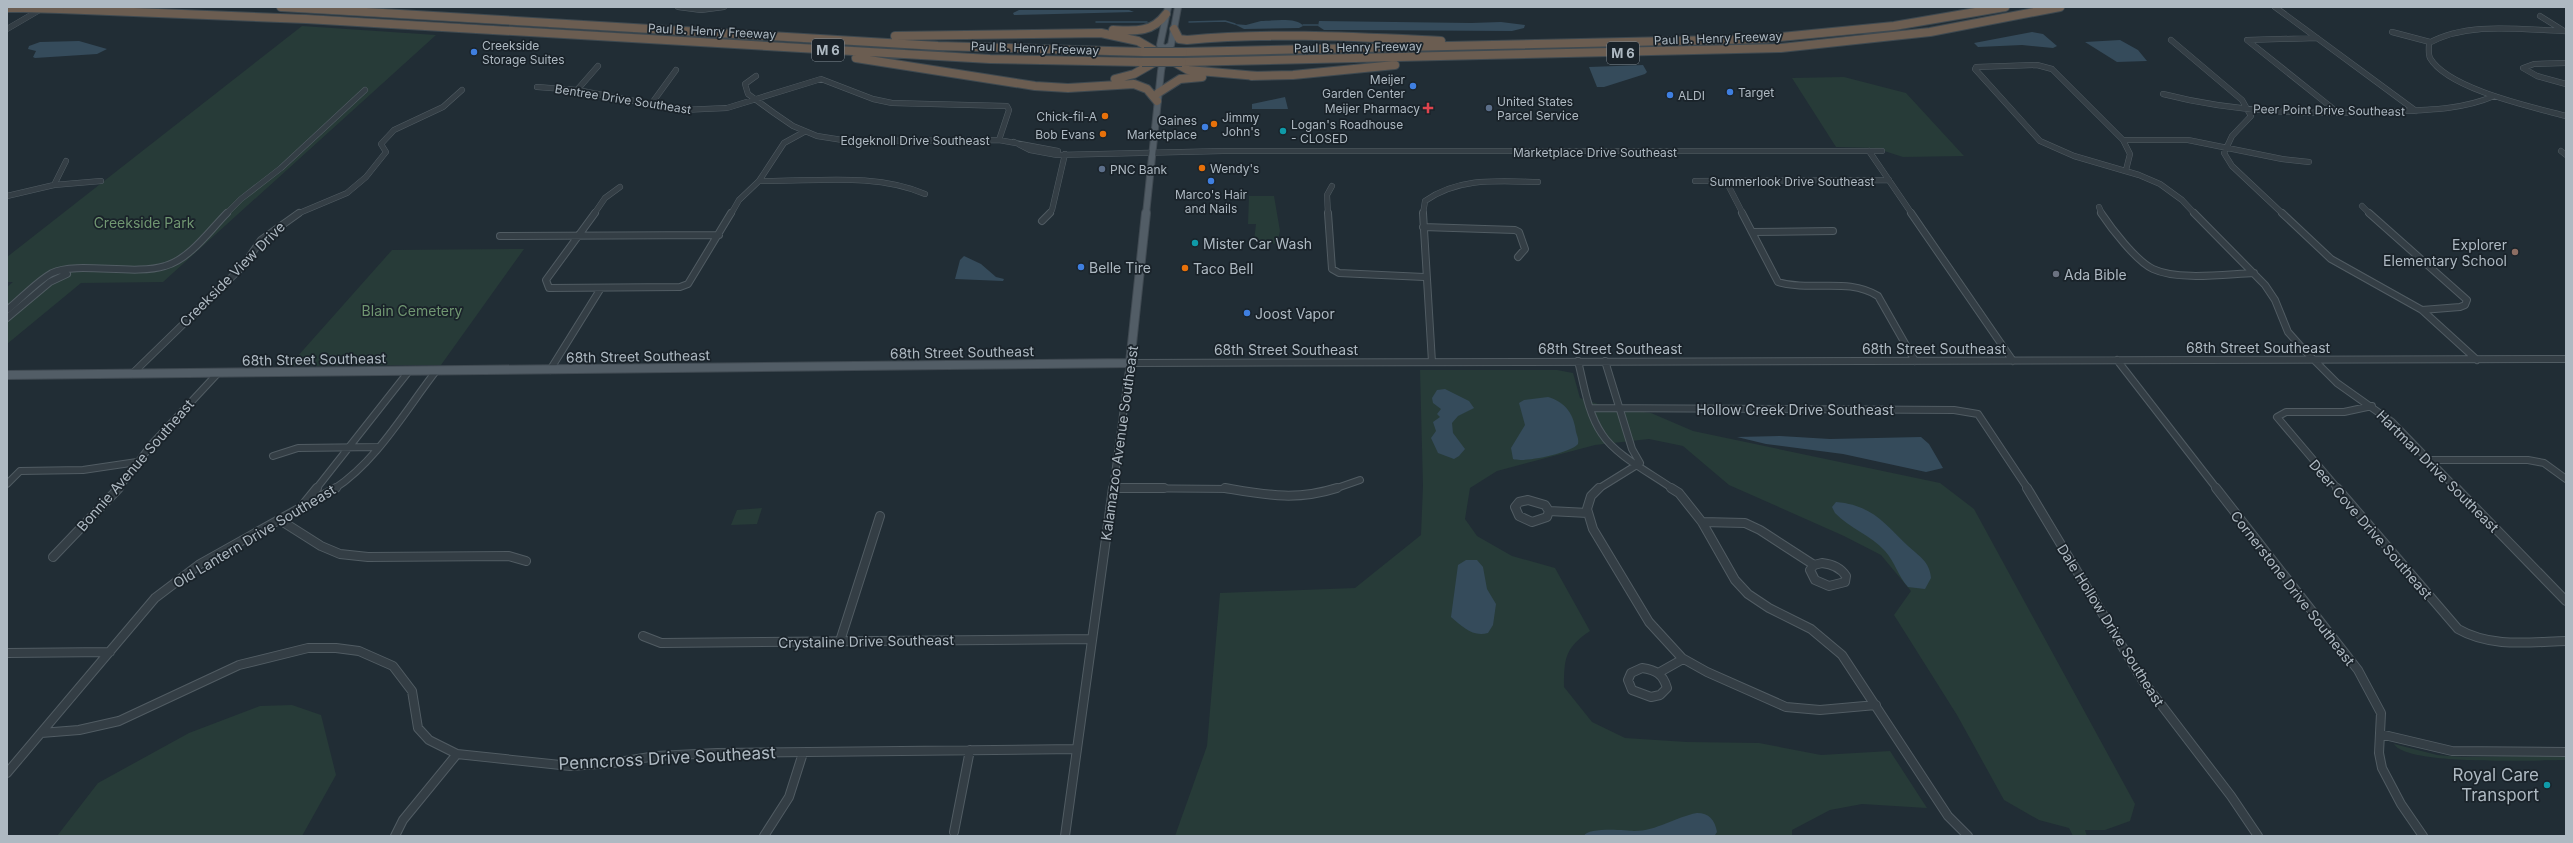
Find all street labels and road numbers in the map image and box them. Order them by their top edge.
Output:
street label: Paul B. Henry Freeway [648,20,777,42]
street label: Paul B. Henry Freeway [1654,28,1783,48]
street label: Paul B. Henry Freeway [971,38,1100,58]
street label: Paul B. Henry Freeway [1294,38,1422,56]
road number: M 6 [812,39,844,61]
road number: M 6 [1607,42,1639,64]
street label: Bentree Drive Southeast [554,81,692,117]
street label: Peer Point Drive Southeast [2253,101,2405,119]
street label: Edgeknoll Drive Southeast [840,133,990,148]
street label: Marketplace Drive Southeast [1513,145,1677,160]
street label: Summerlook Drive Southeast [1709,174,1875,189]
street label: Creekside View Drive [176,218,288,330]
street label: 68th Street Southeast [2186,339,2331,356]
street label: 68th Street Southeast [1538,340,1683,357]
street label: 68th Street Southeast [1862,340,2007,357]
street label: 68th Street Southeast [1214,341,1359,358]
street label: 68th Street Southeast [890,342,1035,362]
street label: Kalamazoo Avenue Southeast [1097,344,1141,542]
street label: 68th Street Southeast [566,346,711,366]
street label: 68th Street Southeast [242,349,387,369]
street label: Bonnie Avenue Southeast [73,395,197,534]
street label: Hollow Creek Drive Southeast [1696,401,1894,418]
street label: Hartman Drive Southeast [2373,406,2503,536]
street label: Deer Cove Drive Southeast [2306,456,2436,602]
street label: Old Lantern Drive Southeast [170,481,339,591]
street label: Cornerstone Drive Southeast [2227,507,2359,669]
street label: Dale Hollow Drive Southeast [2054,541,2168,710]
street label: Crystaline Drive Southeast [778,631,955,651]
street label: Penncross Drive Southeast [558,742,777,774]

